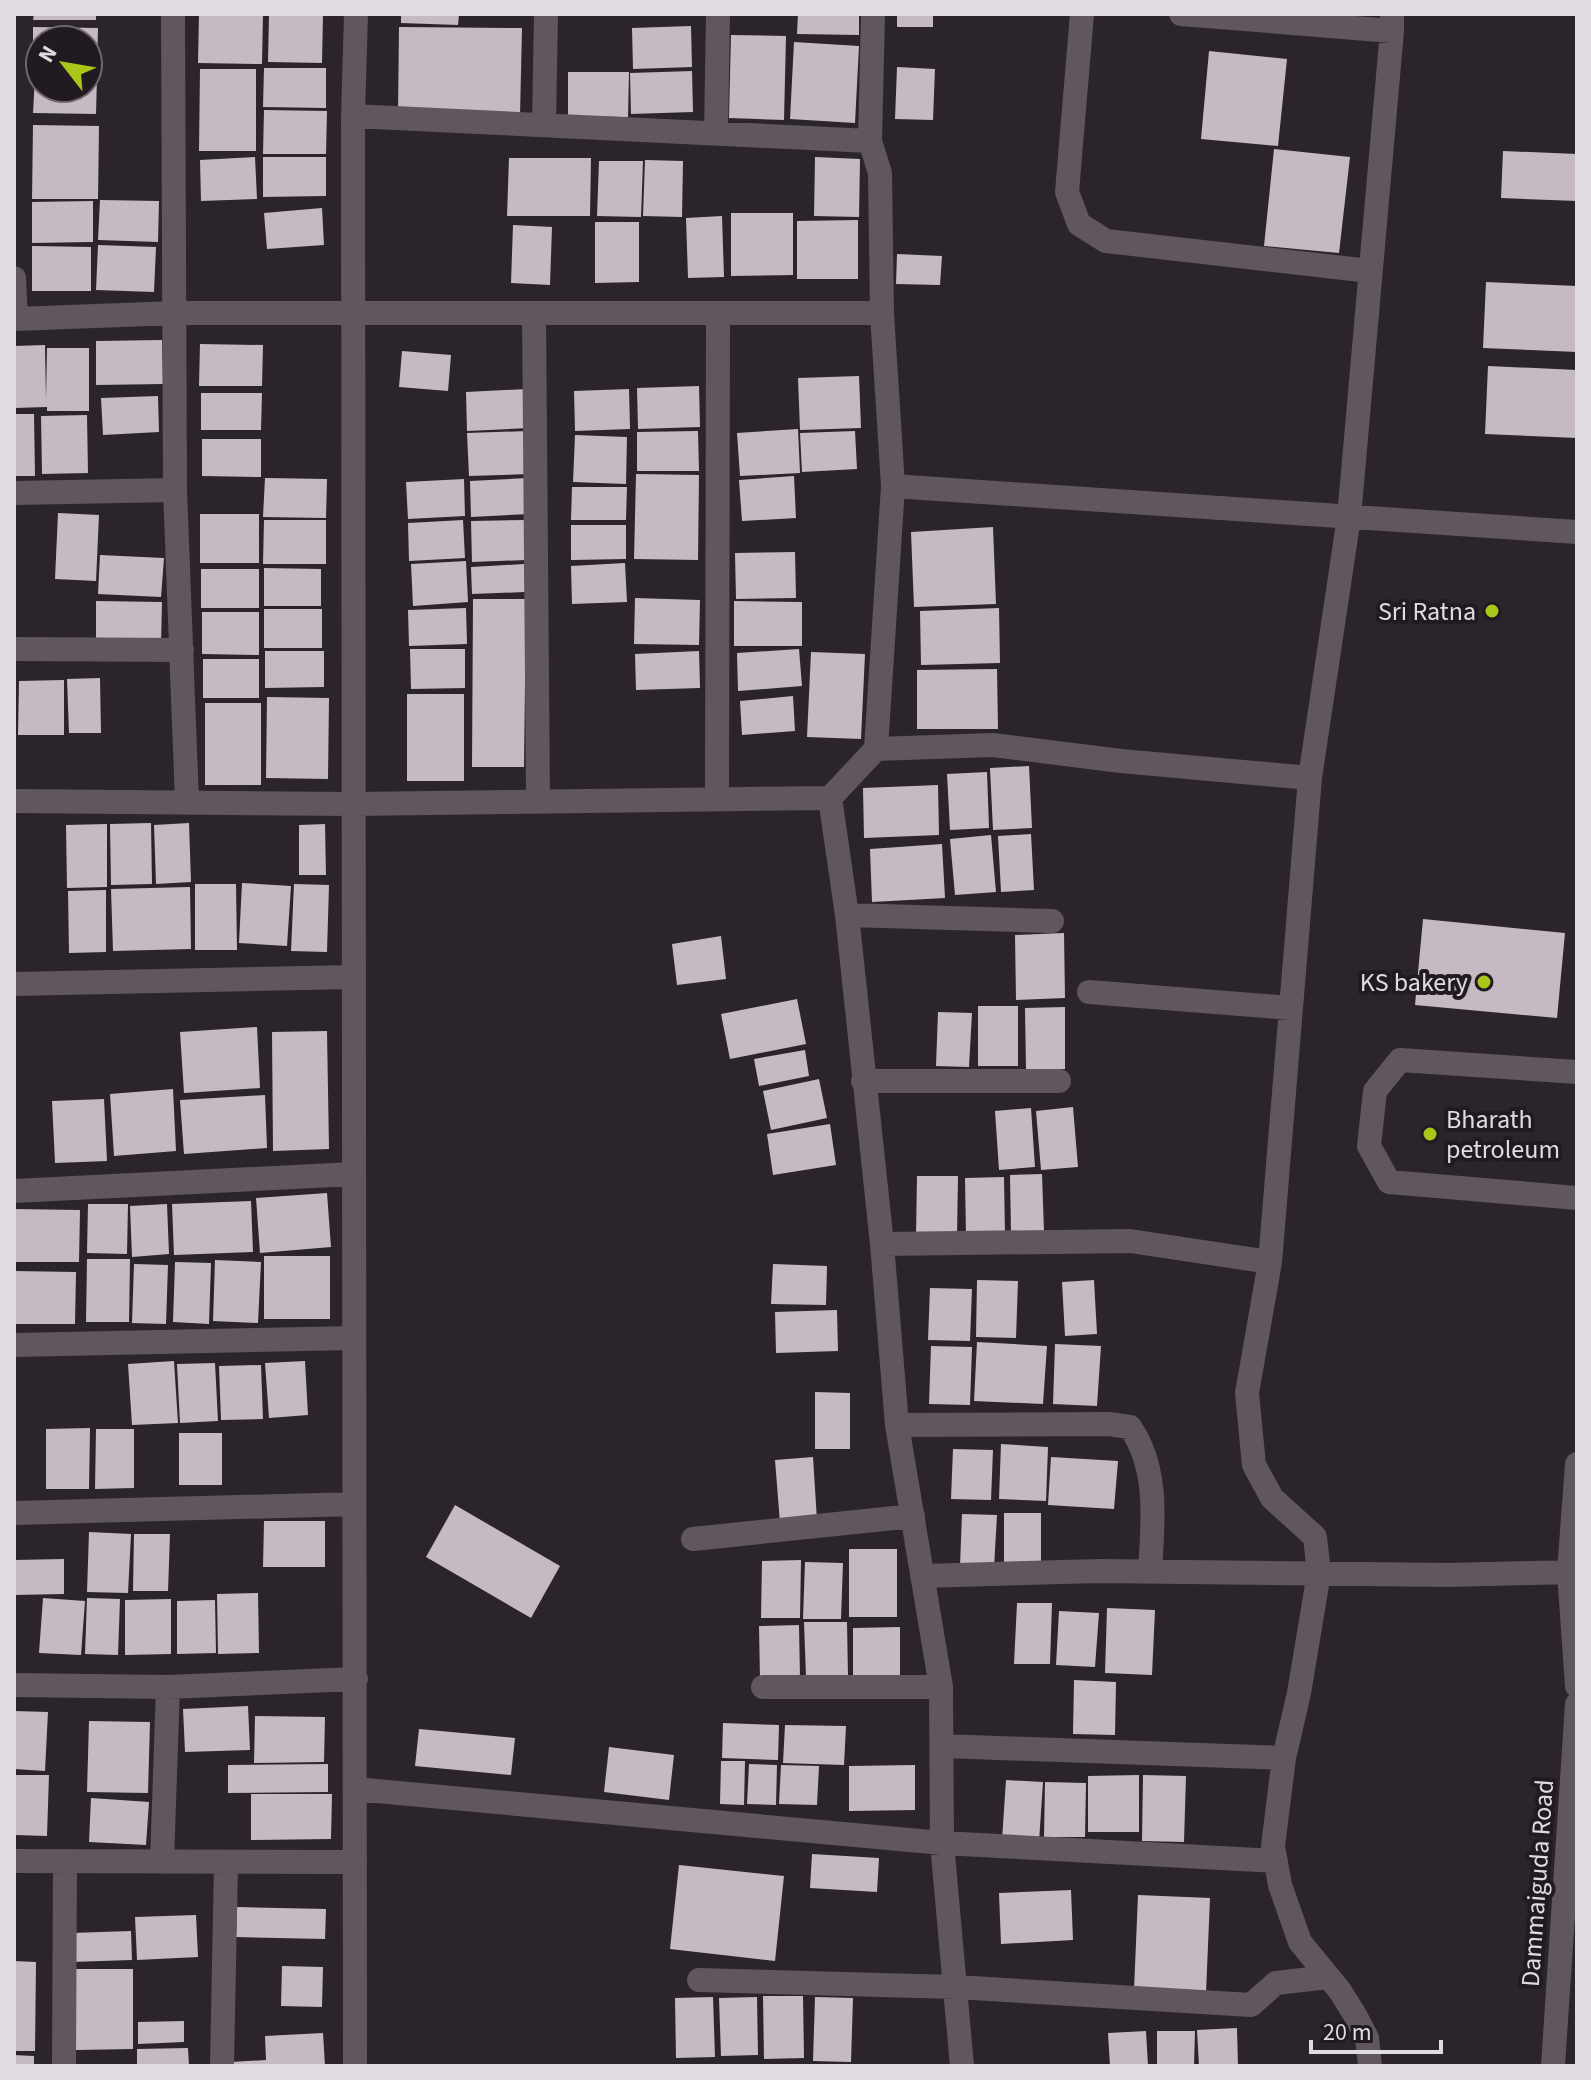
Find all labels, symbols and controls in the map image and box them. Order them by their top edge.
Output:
north arrow [24,24,104,104]
text: N [30,40,65,69]
place label: Sri Ratna [1378,593,1476,630]
marker: Sri Ratna [1483,602,1501,620]
place label: KS bakery [1360,964,1468,1001]
marker: KS bakery [1475,973,1493,991]
place label: Bharath petroleum [1446,1101,1560,1168]
marker: Bharath petroleum [1421,1125,1439,1143]
street label: Dammaiguda Road [1512,1778,1563,1988]
scale bar [1311,2004,1441,2054]
text: 20 m [1323,2015,1372,2050]

